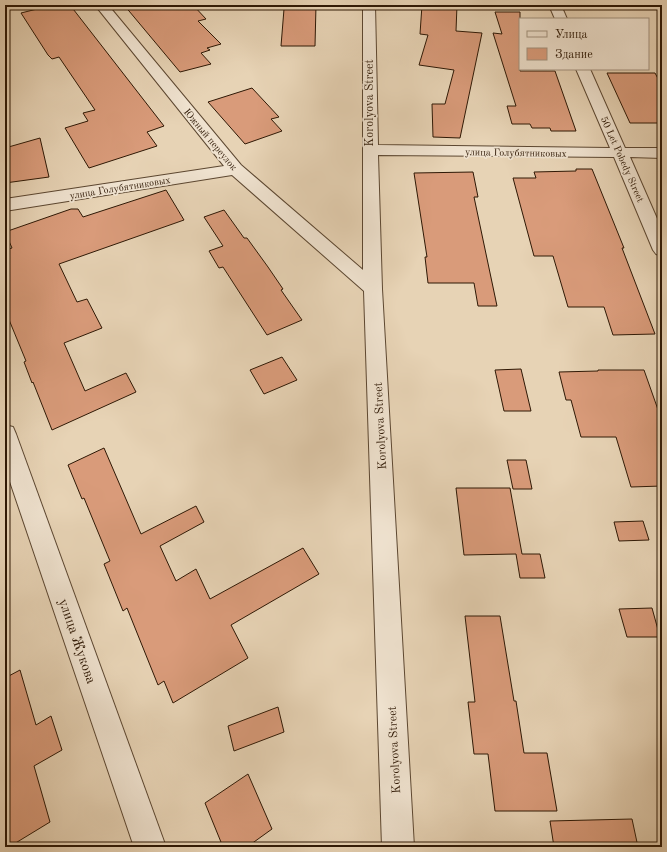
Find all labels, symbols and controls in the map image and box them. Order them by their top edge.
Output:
legend [519,18,649,70]
text: Улица [555,29,588,41]
text: Здание [555,49,593,61]
street label: Korolyova Street [364,59,376,147]
street label: Южный переулок [182,107,239,172]
street label: 50 Let Pobedy Street [599,115,646,204]
street label: улица Голубятниковых [465,147,567,159]
street label: улица Голубятниковых [69,175,171,201]
street label: Korolyova Street [373,382,389,470]
street label: улица Жукова [56,597,98,686]
street label: Korolyova Street [387,706,403,794]

